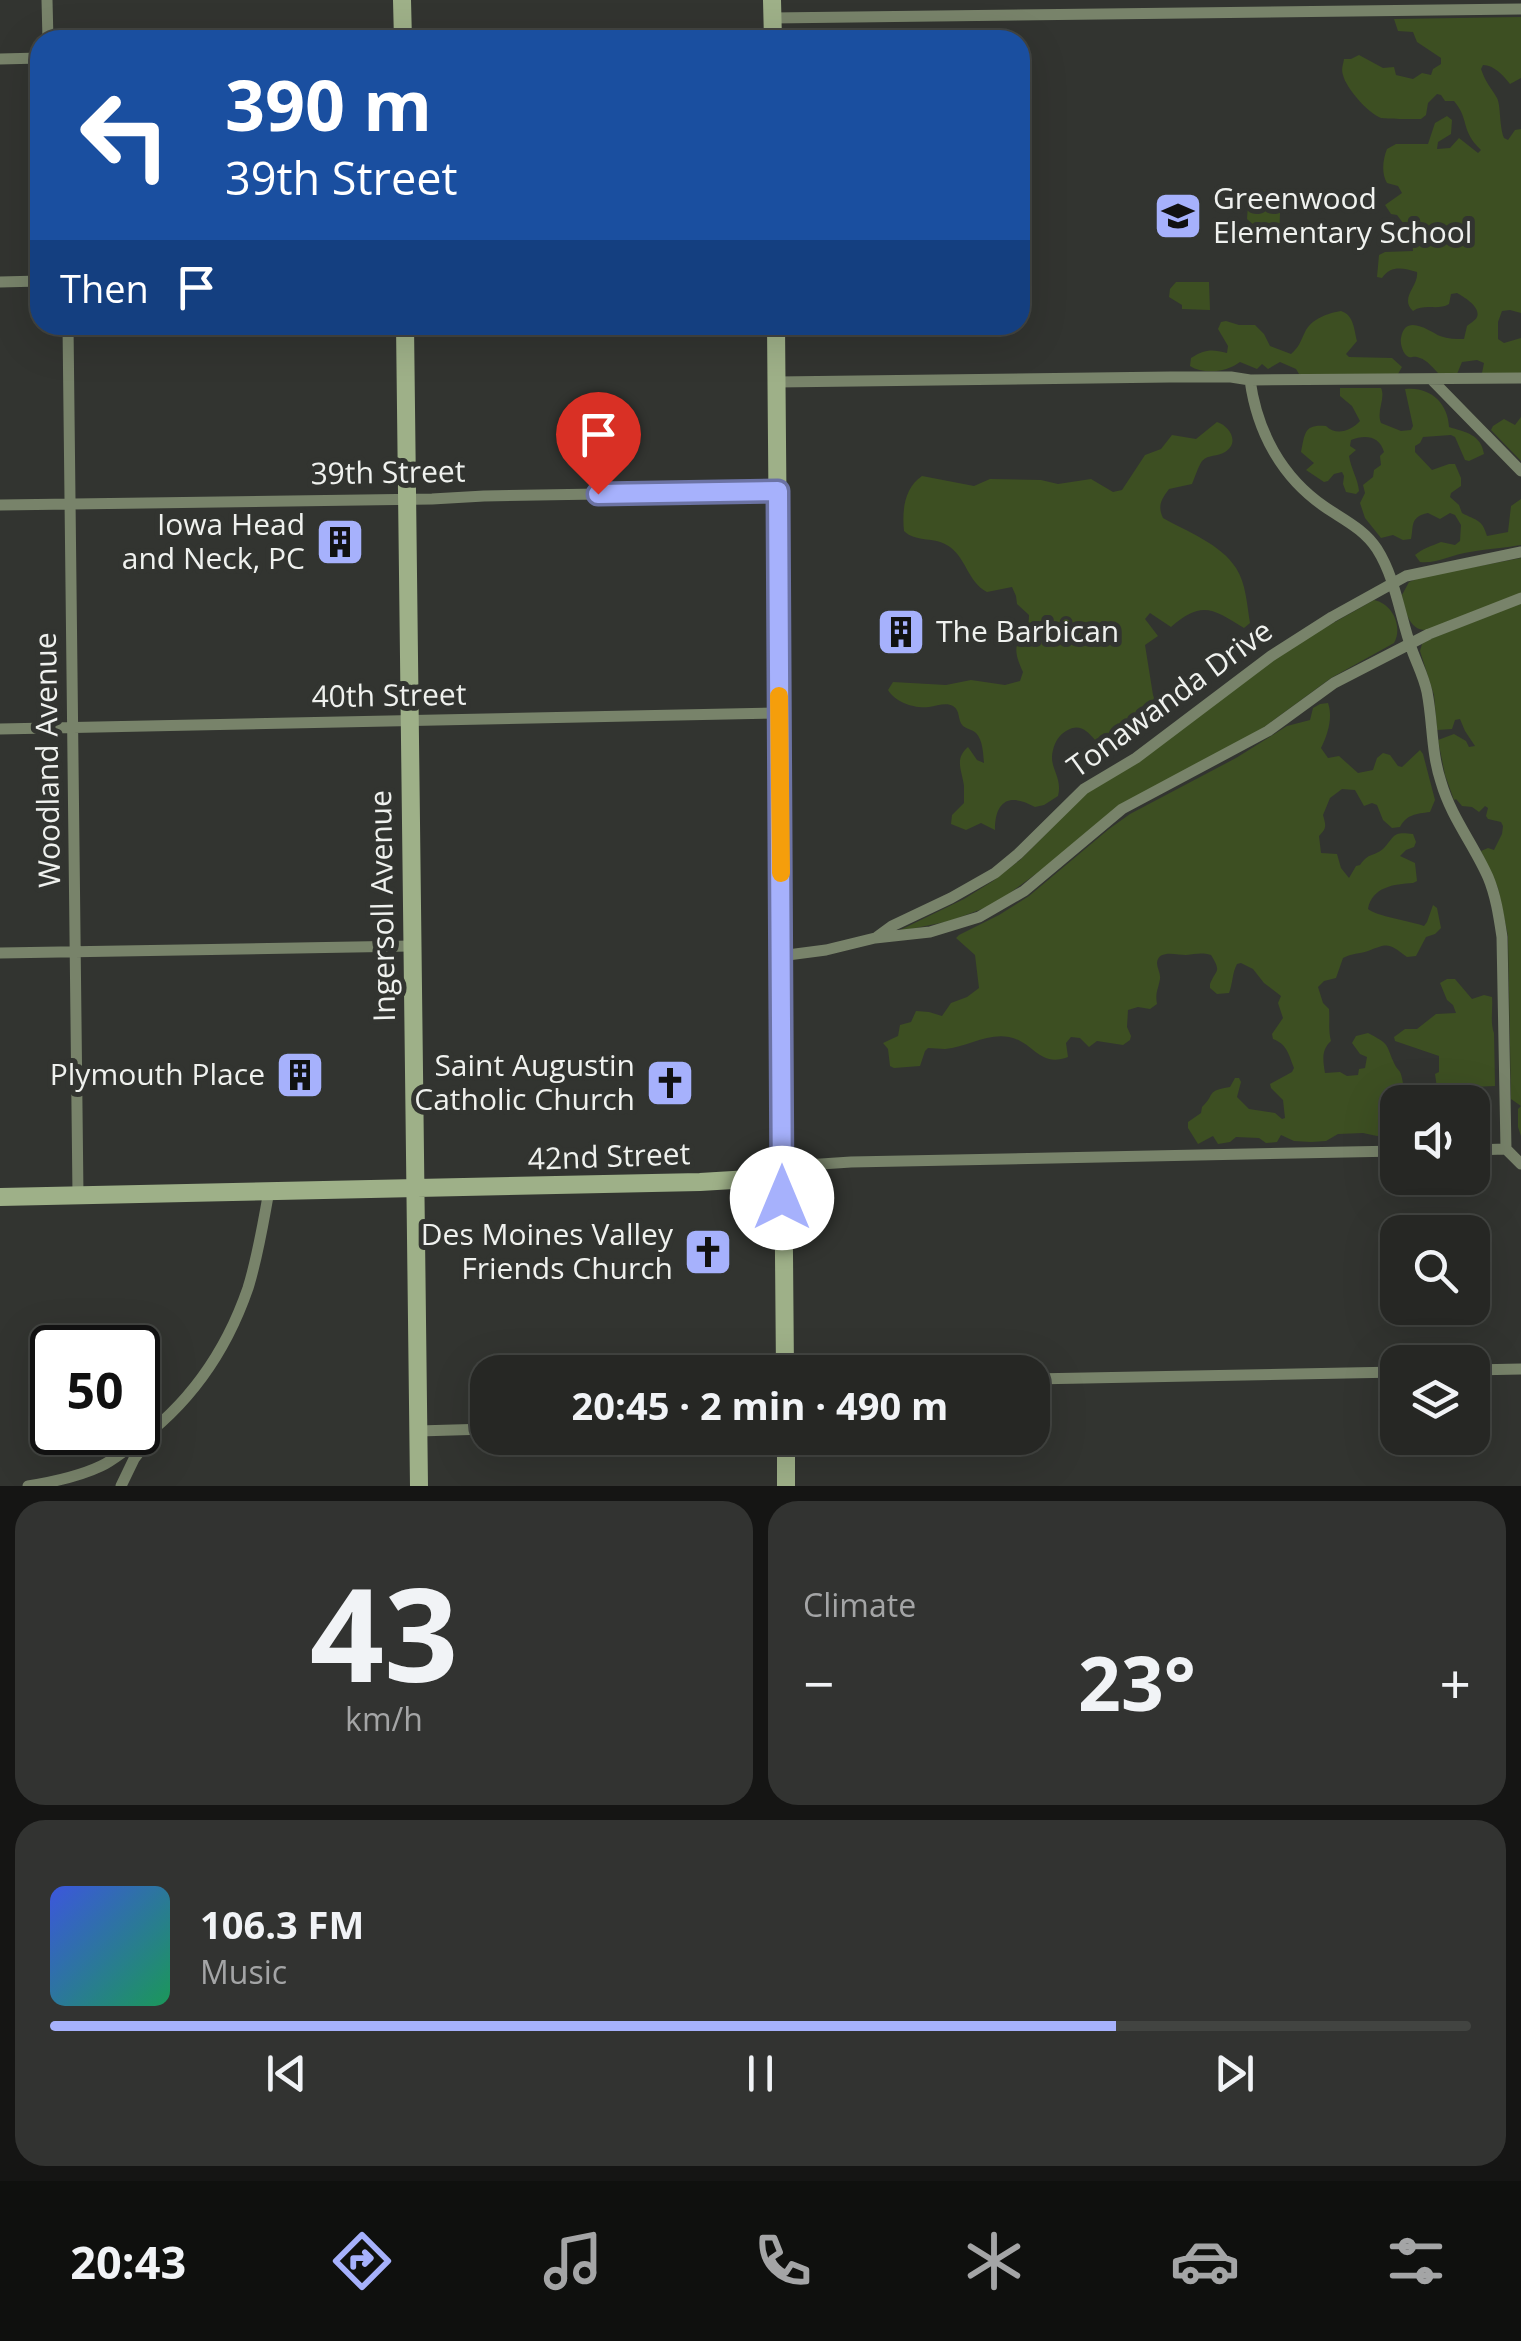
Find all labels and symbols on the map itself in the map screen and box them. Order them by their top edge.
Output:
place label: Greenwood Elementary School [1213,177,1472,252]
school or university icon: Greenwood Elementary School [1152,190,1204,242]
pin [556,392,641,495]
street label: 39th Street [310,450,466,493]
place label: Iowa Head and Neck, PC [122,503,305,578]
building icon: Iowa Head and Neck, PC [314,516,366,568]
building icon: The Barbican [875,606,927,658]
street label: Tonawanda Drive [1058,609,1280,786]
place label: The Barbican [936,610,1119,651]
street label: Woodland Avenue [24,632,69,888]
street label: 40th Street [311,673,467,716]
street label: Ingersoll Avenue [359,790,404,1022]
place label: Saint Augustin Catholic Church [414,1044,635,1119]
building icon: Plymouth Place [274,1049,326,1101]
place label: Plymouth Place [50,1053,265,1094]
church icon: Saint Augustin Catholic Church [644,1057,696,1109]
street label: 42nd Street [527,1132,691,1179]
position arrow [730,1146,834,1250]
place label: Des Moines Valley Friends Church [421,1213,674,1288]
church icon: Des Moines Valley Friends Church [682,1226,734,1278]
speed limit sign: 50 [30,1325,160,1455]

